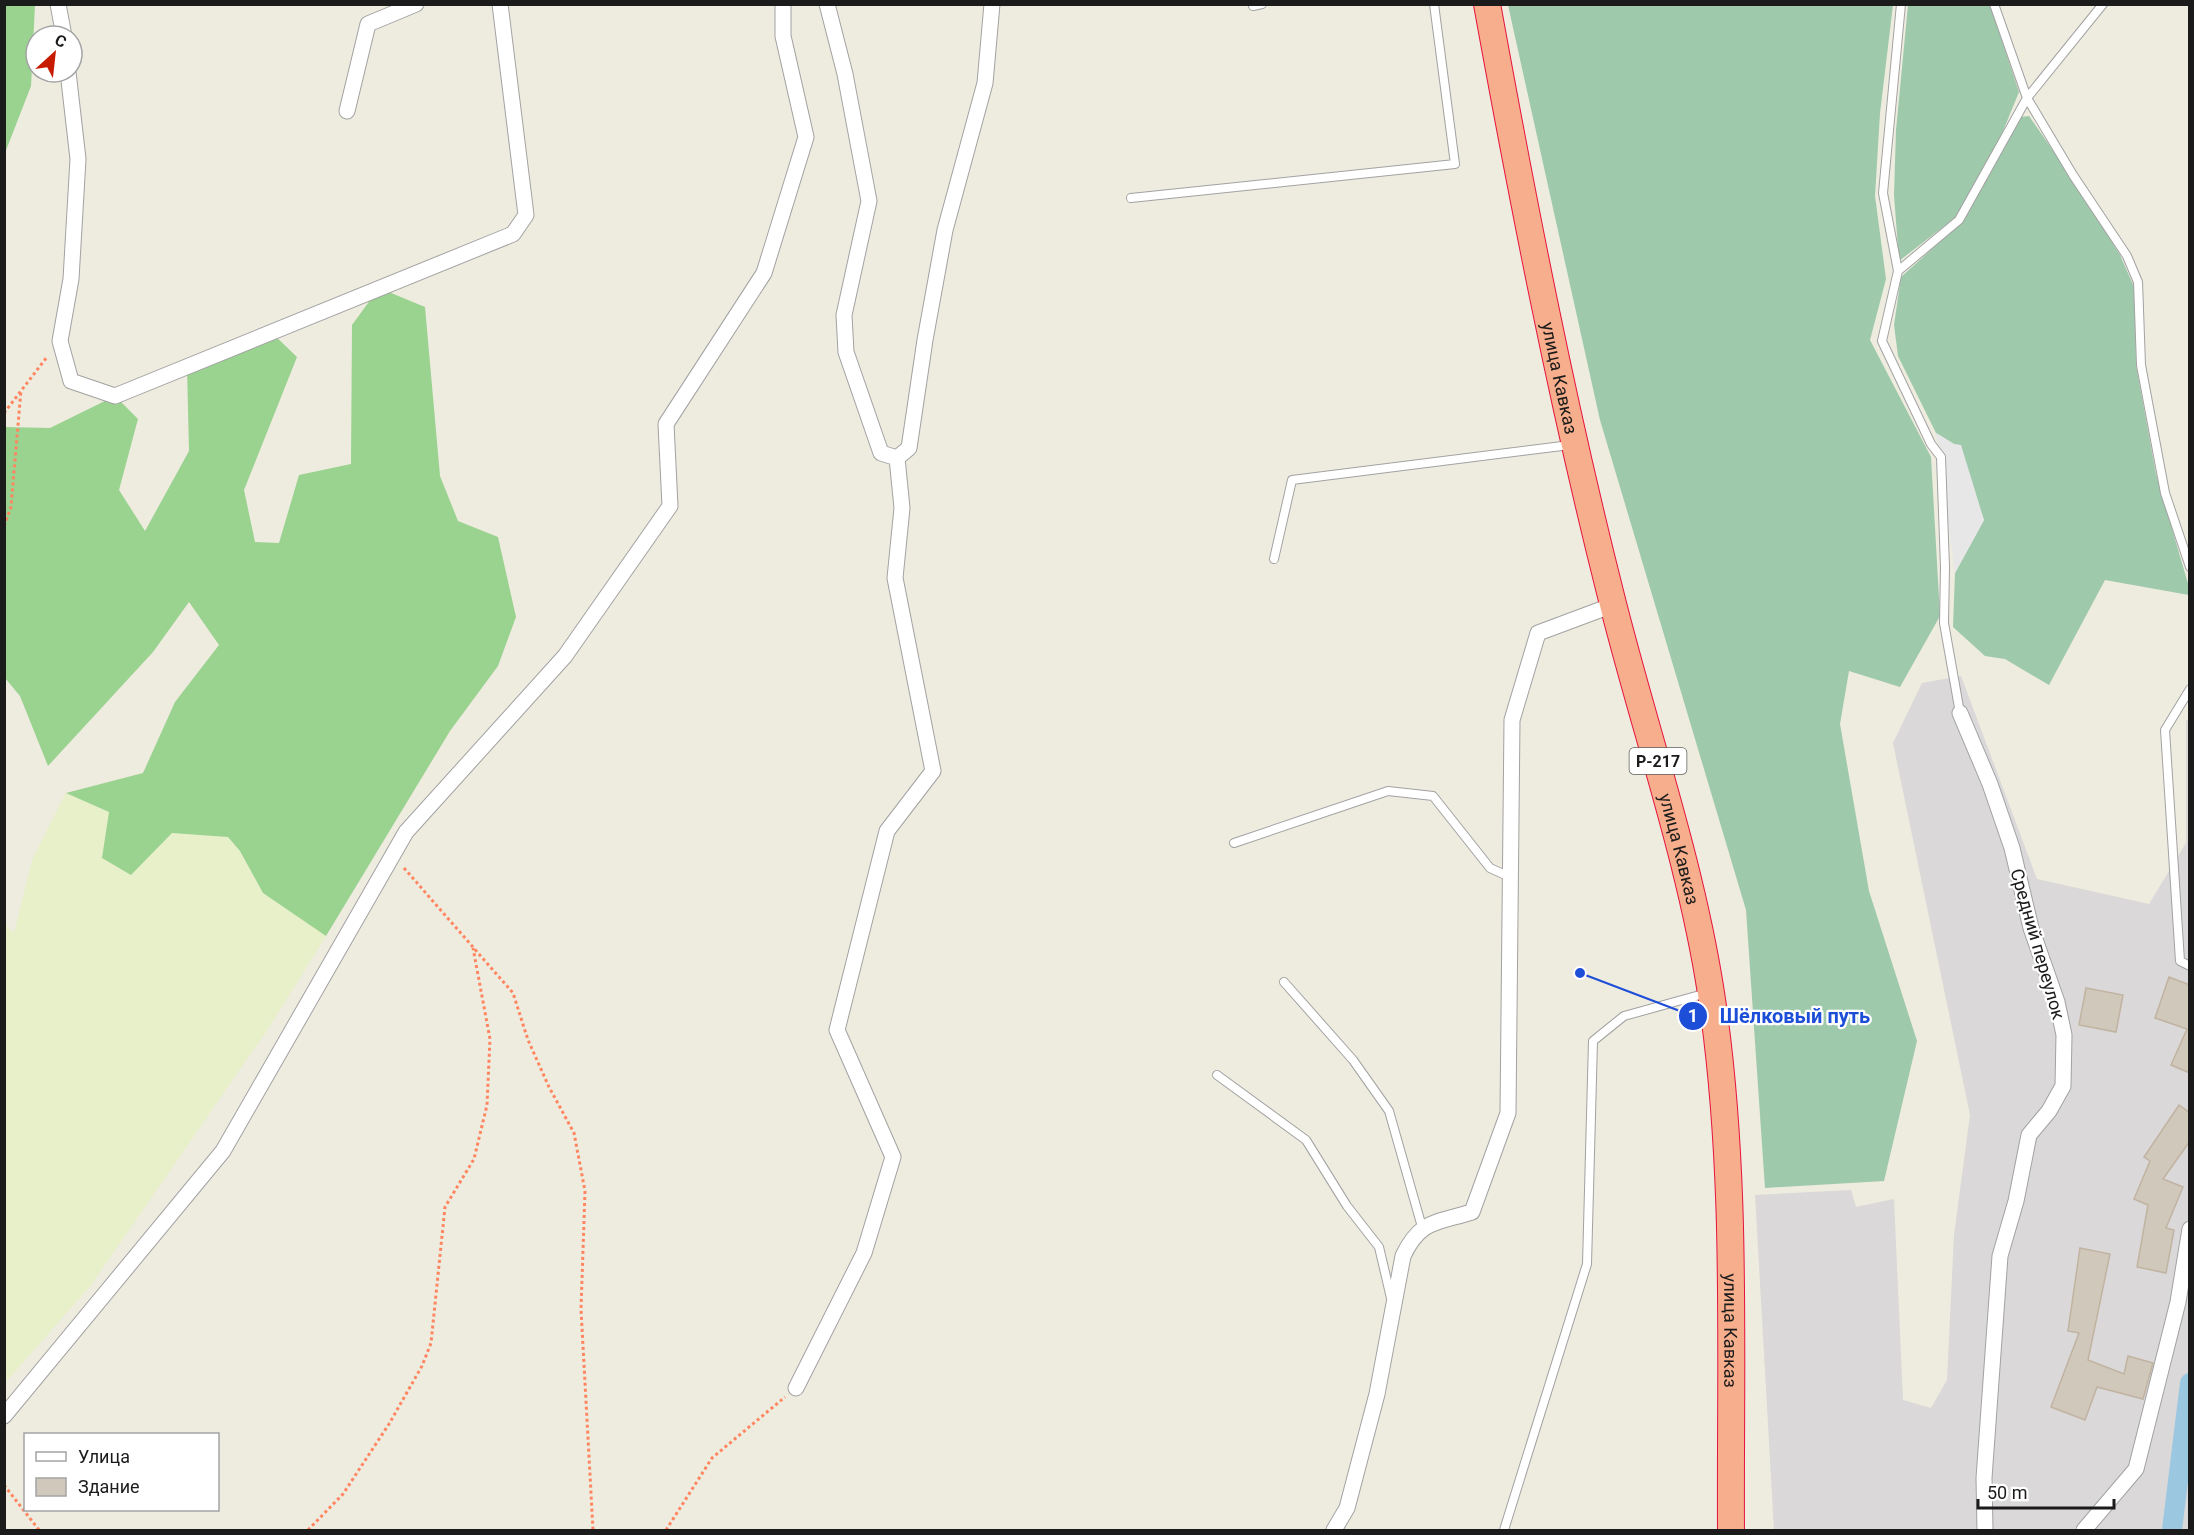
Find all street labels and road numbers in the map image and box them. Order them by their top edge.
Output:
street label: улица Кавказ [1538,320,1583,436]
road number: Р-217 [1630,748,1686,774]
street label: улица Кавказ [1655,791,1704,907]
street label: Средний переулок [2006,866,2070,1022]
street label: улица Кавказ [1720,1273,1742,1388]

